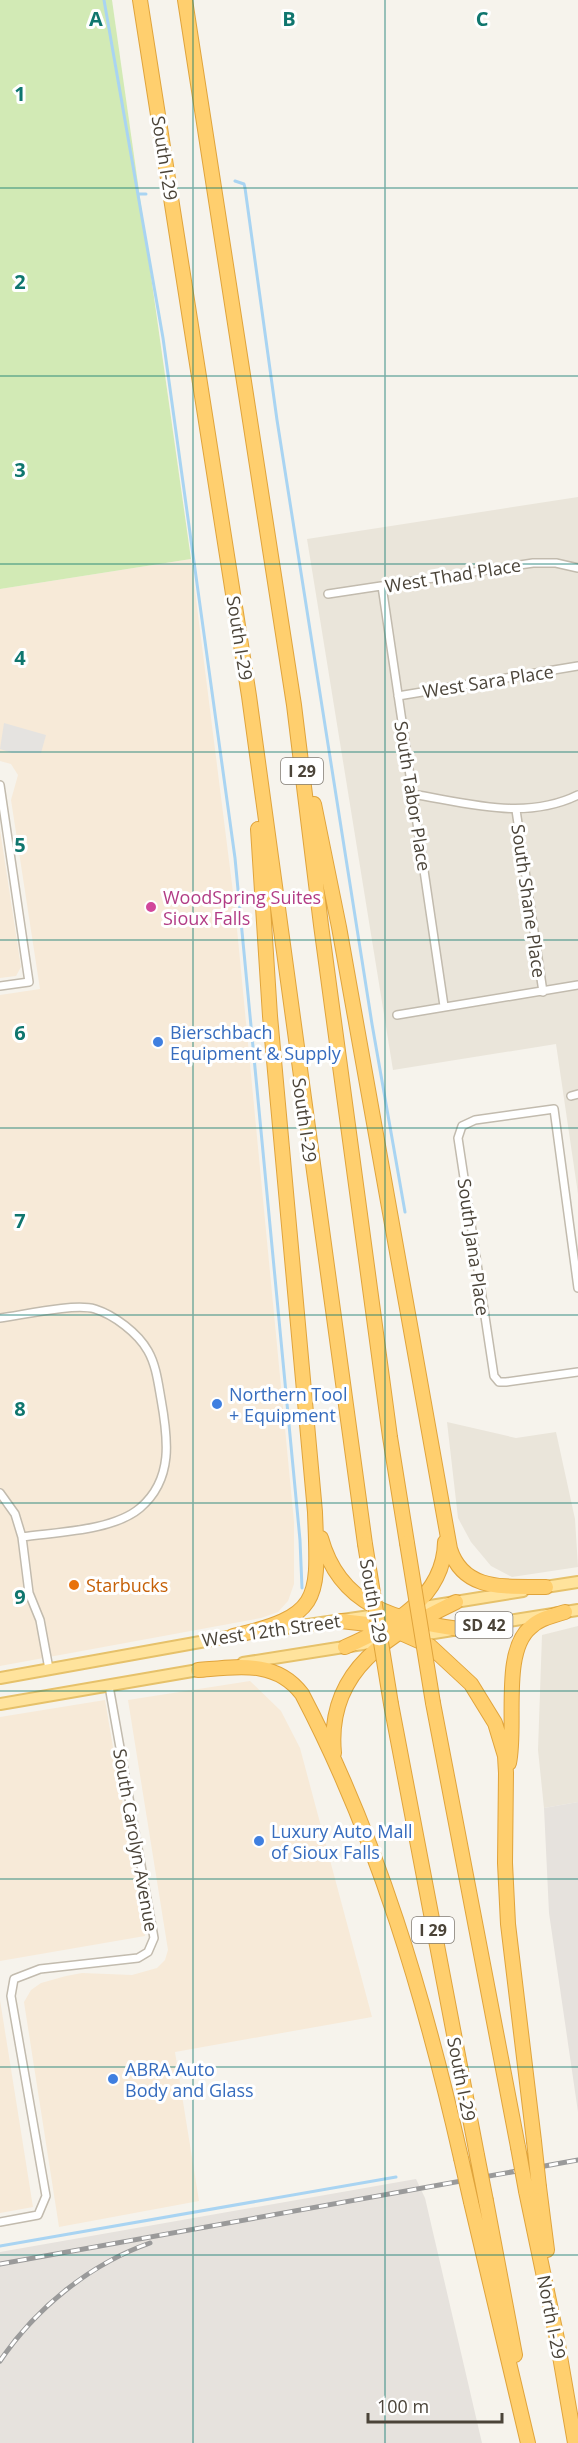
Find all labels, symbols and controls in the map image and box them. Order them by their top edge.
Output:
text: A [89,5,103,32]
text: B [282,5,296,32]
text: C [476,5,489,32]
text: 1 [14,80,26,107]
street label: South I-29 [146,114,184,202]
text: 2 [14,268,26,295]
text: 3 [14,456,26,483]
street label: West Thad Place [383,552,523,598]
street label: South I-29 [221,594,259,682]
text: 4 [14,644,26,671]
street label: West Sara Place [421,659,555,703]
street label: South Tabor Place [389,719,437,873]
road number: I 29 [281,758,323,784]
street label: South Shane Place [506,823,552,979]
text: 5 [14,831,26,858]
place label: WoodSpring Suites Sioux Falls [163,885,321,930]
marker: WoodSpring Suites Sioux Falls [144,900,158,914]
text: 6 [14,1019,26,1046]
place label: Bierschbach Equipment & Supply [170,1020,342,1065]
marker: Bierschbach Equipment & Supply [151,1035,165,1049]
street label: South I-29 [287,1076,323,1164]
street label: South Jana Place [452,1177,496,1317]
text: 7 [14,1207,26,1234]
place label: Northern Tool + Equipment [229,1382,348,1427]
text: 8 [14,1395,26,1422]
marker: Northern Tool + Equipment [210,1397,224,1411]
street label: South I-29 [355,1557,393,1645]
place label: Starbucks [86,1573,168,1597]
marker: Starbucks [67,1578,81,1592]
text: 9 [14,1583,26,1610]
street label: West 12th Street [200,1608,342,1652]
road number: SD 42 [456,1612,512,1638]
street label: South Carolyn Avenue [108,1747,164,1933]
place label: Luxury Auto Mall of Sioux Falls [271,1819,413,1864]
marker: Luxury Auto Mall of Sioux Falls [252,1834,266,1848]
road number: I 29 [412,1917,454,1943]
street label: South I-29 [442,2035,482,2123]
place label: ABRA Auto Body and Glass [125,2057,254,2102]
marker: ABRA Auto Body and Glass [106,2072,120,2086]
street label: North I-29 [532,2273,572,2361]
scale bar [368,2386,502,2424]
text: 100 m [377,2394,429,2418]

